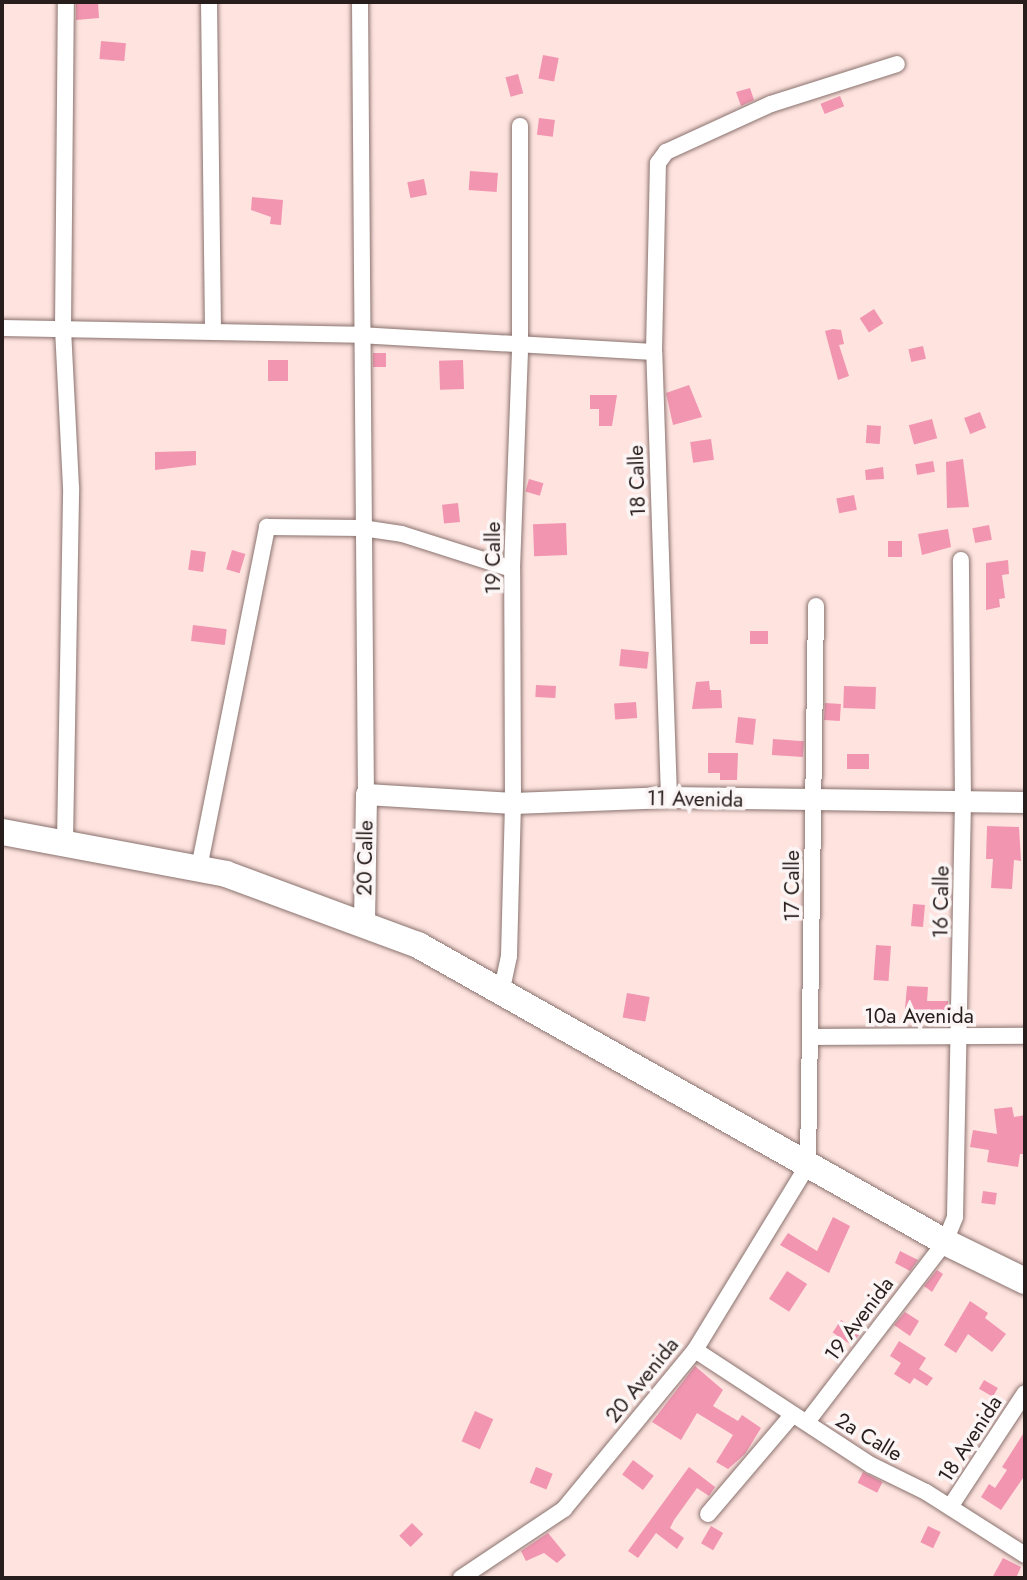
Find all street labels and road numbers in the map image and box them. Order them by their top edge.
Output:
street label: 18 Calle [623,444,651,518]
street label: 19 Calle [480,522,506,594]
street label: 11 Avenida [647,786,743,812]
street label: 20 Calle [352,820,378,896]
street label: 17 Calle [779,850,805,922]
street label: 16 Calle [928,865,954,939]
street label: 10a Avenida [864,1003,974,1029]
street label: 19 Avenida [819,1272,899,1366]
street label: 20 Avenida [600,1332,684,1428]
street label: 18 Avenida [933,1391,1007,1487]
street label: 2a Calle [831,1407,907,1467]

